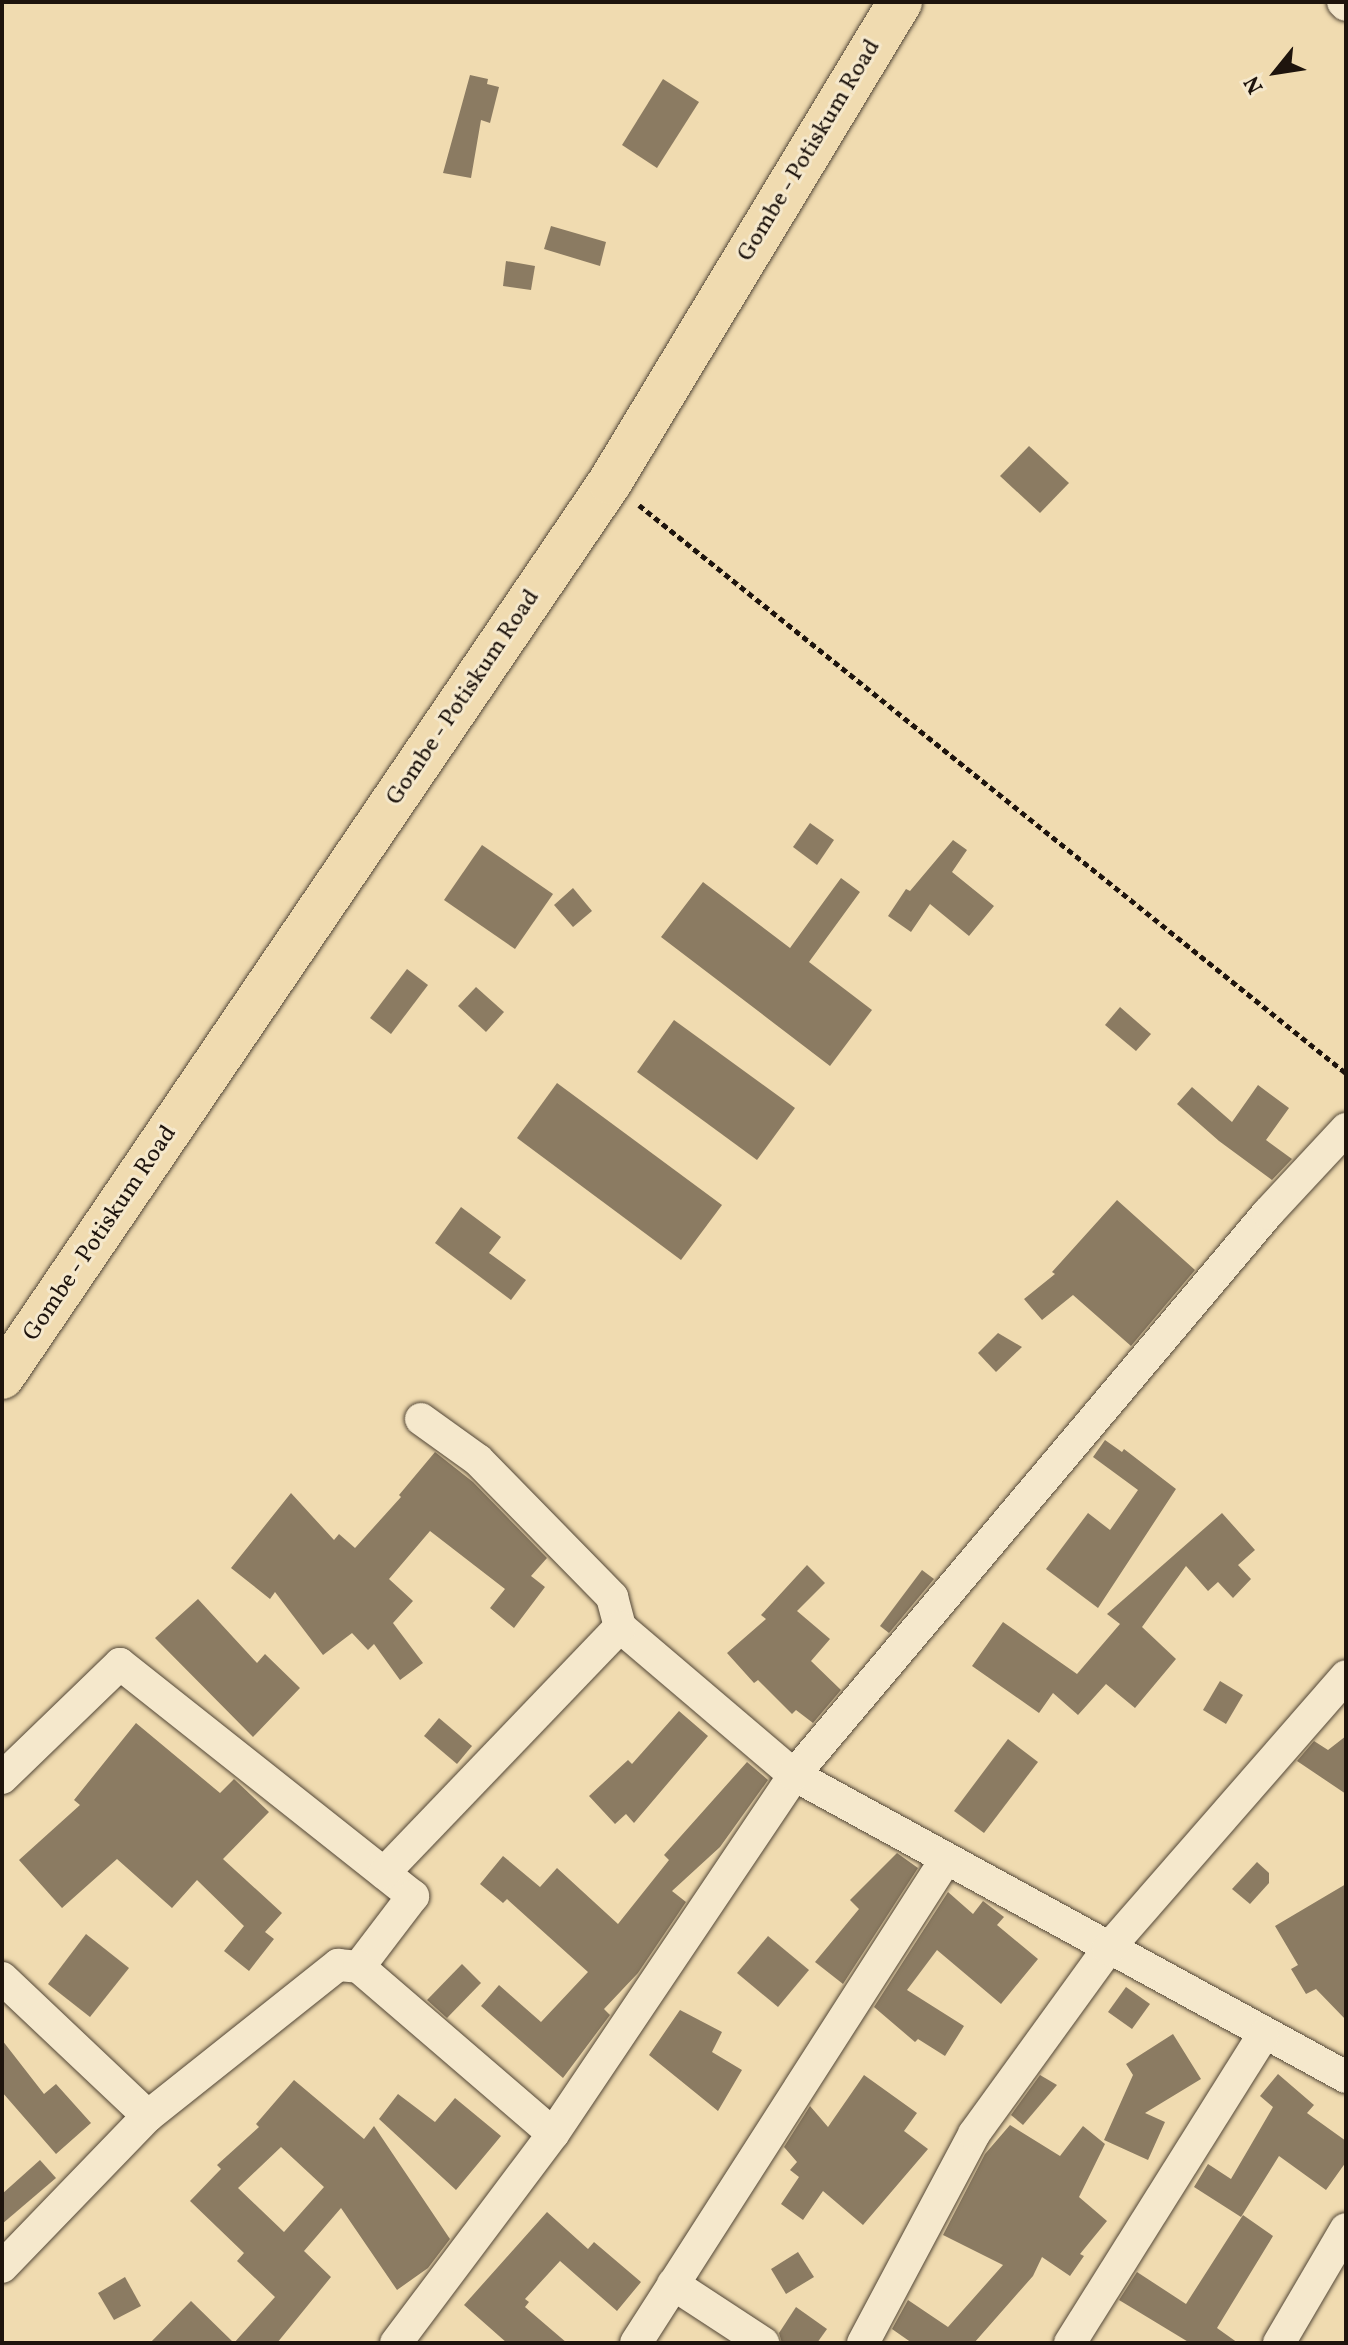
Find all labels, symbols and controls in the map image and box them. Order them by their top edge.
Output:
north arrow [1236,32,1316,112]
street label: Gombe - Potiskum Road [732,34,888,268]
text: N [1237,70,1272,99]
street label: Gombe - Potiskum Road [381,584,547,812]
street label: Gombe - Potiskum Road [18,1120,184,1348]

